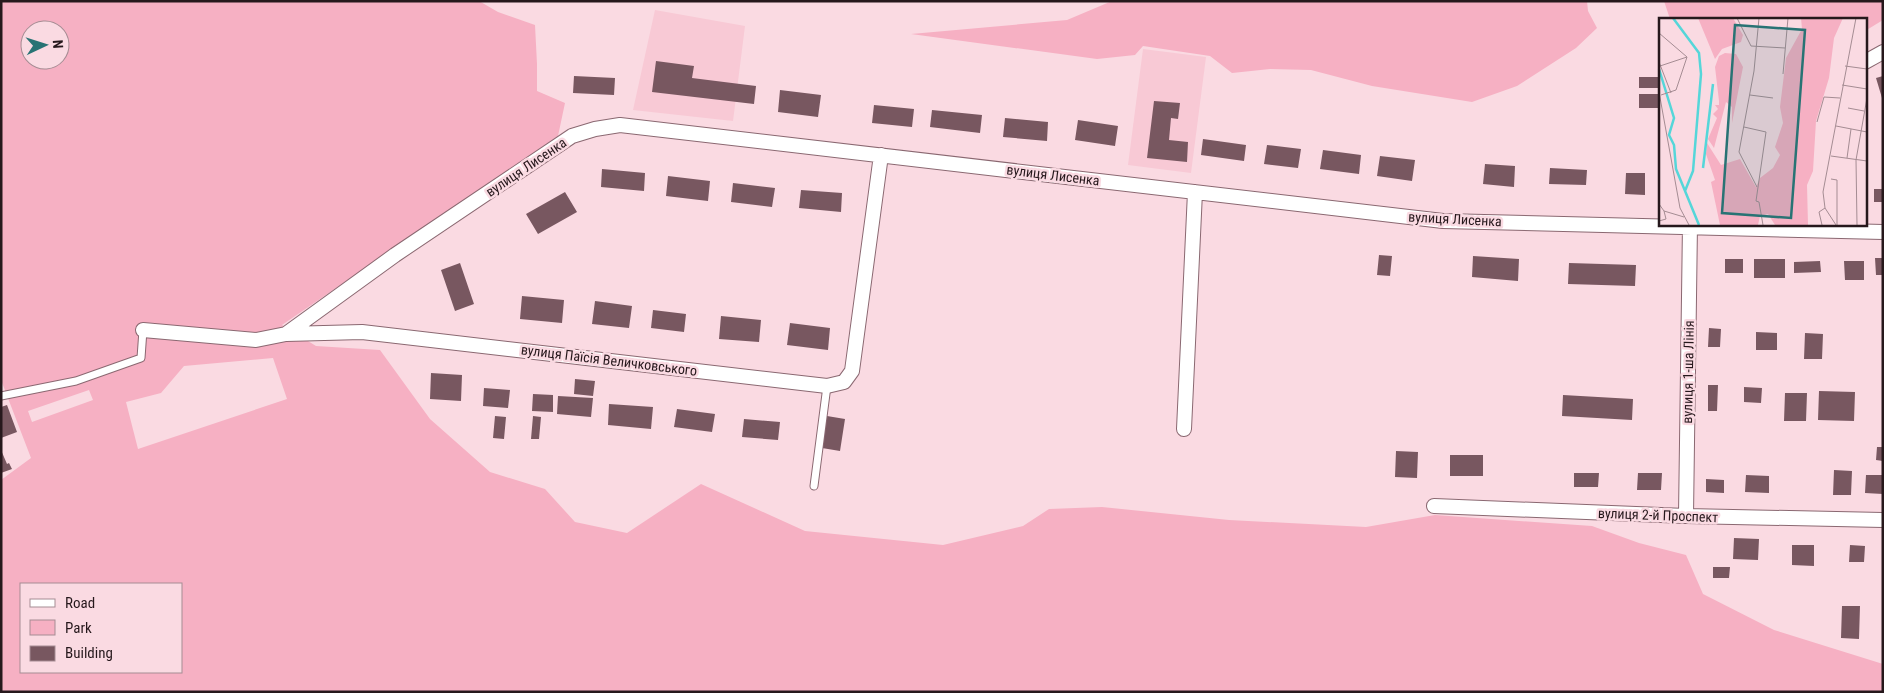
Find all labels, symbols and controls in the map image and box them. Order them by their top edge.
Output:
inset map [1659,18,1866,225]
north arrow [20,20,70,70]
text: N [50,39,66,49]
street label: вулиця Лисенка [483,134,569,200]
street label: вулиця Лисенка [1006,161,1100,189]
street label: вулиця Лисенка [1408,209,1502,229]
street label: вулиця 1-ша Лінія [1679,320,1697,424]
street label: вулиця Паїсія Величковського [520,341,698,379]
street label: вулиця 2-й Проспект [1598,505,1718,525]
legend [20,583,182,673]
text: Road [65,594,95,612]
text: Park [65,619,92,637]
text: Building [65,644,113,662]

